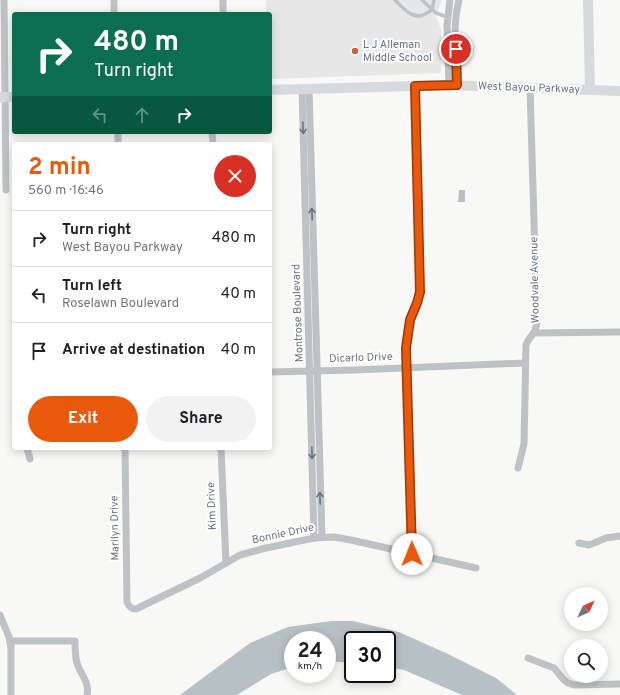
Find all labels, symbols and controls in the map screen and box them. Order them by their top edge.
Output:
text: 480 m [94,25,179,61]
icon: right [28,28,80,80]
pin [439,32,473,66]
place label: L J Alleman Middle School [363,38,432,65]
icon: arrive [445,38,467,60]
marker: L J Alleman Middle School [350,46,360,56]
text: Turn right [94,60,174,83]
street label: West Bayou Parkway [478,79,581,97]
icon: left [89,104,111,126]
icon: ahead [131,104,153,126]
icon: right [173,104,195,126]
one-way arrow [299,121,307,134]
text: 2 min [28,153,91,183]
button: close [214,155,256,197]
text: 560 m · 16:46 [28,183,104,199]
one-way arrow [308,208,316,221]
text: Turn right [62,221,131,240]
icon: right [28,228,50,250]
text: 480 m [212,229,256,248]
street label: Woodvale Avenue [527,236,543,323]
text: West Bayou Parkway [62,240,183,256]
street label: Montrose Boulevard [289,264,307,362]
text: Turn left [62,277,122,296]
icon: left [28,284,50,306]
text: 40 m [221,285,256,304]
text: Roselawn Boulevard [62,296,179,312]
icon: arrive [28,340,50,362]
text: Arrive at destination [62,341,205,360]
text: 40 m [221,341,256,360]
street label: Dicarlo Drive [329,350,393,366]
button: Exit [28,396,138,442]
button: Share [146,396,256,442]
one-way arrow [308,446,316,459]
street label: Kim Drive [204,482,220,530]
one-way arrow [317,492,324,505]
street label: Marilyn Drive [107,495,123,561]
street label: Bonnie Drive [251,521,315,547]
position arrow [391,533,433,575]
north arrow [564,587,608,631]
map controls [564,587,608,683]
speed limit sign: 30 [344,631,396,683]
text: 24 [297,639,323,665]
button: search [564,639,608,683]
text: km/h [298,660,322,673]

